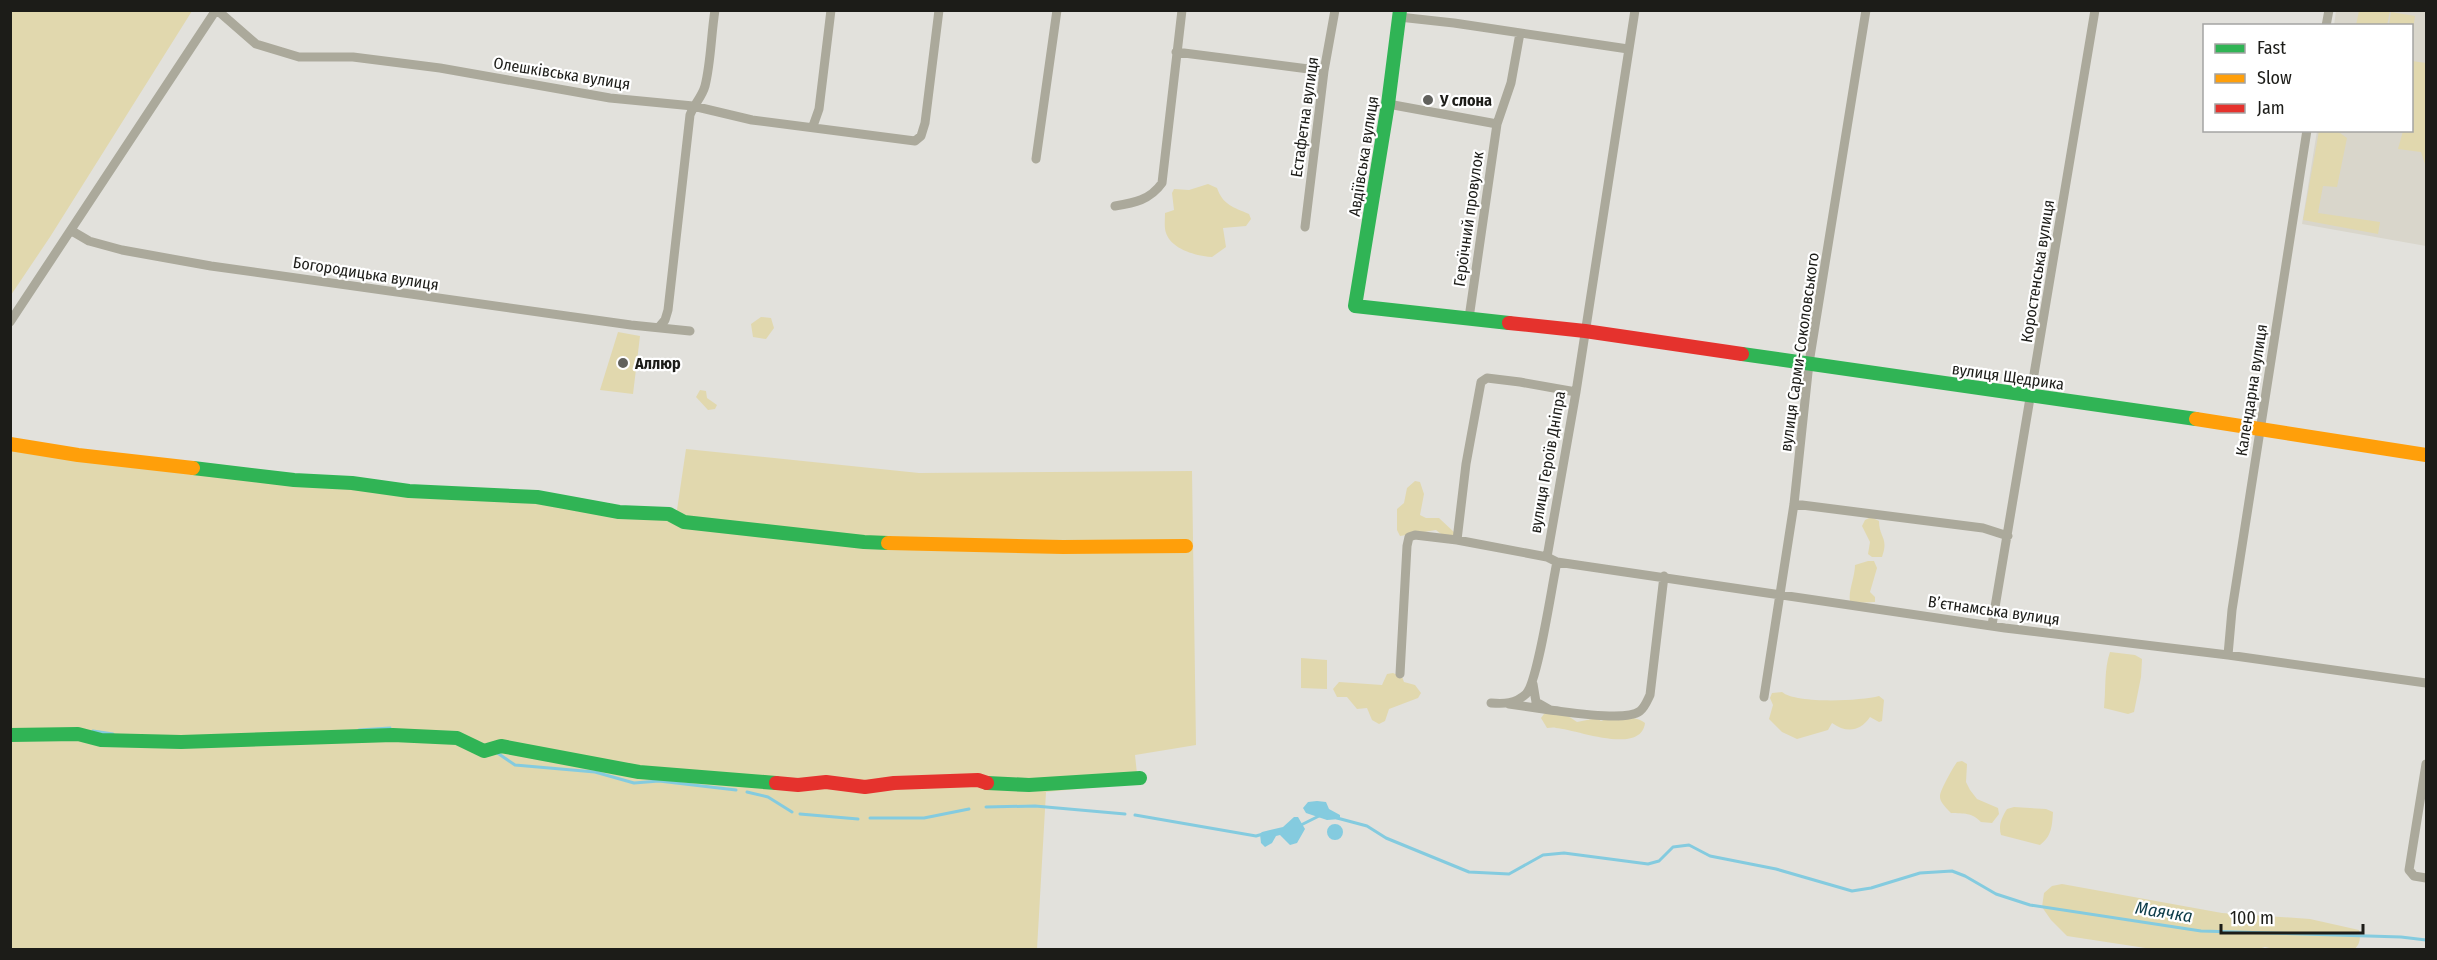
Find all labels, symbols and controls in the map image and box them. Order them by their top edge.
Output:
legend [2203,24,2413,132]
text: Fast [2257,37,2286,59]
street label: Олешківська вулиця [492,53,632,94]
street label: Естафетна вулиця [1287,55,1322,179]
text: Slow [2257,67,2292,89]
place label: У слона [1439,91,1492,110]
marker: У слона [1421,93,1435,107]
street label: Авдіївська вулиця [1345,94,1382,218]
text: Jam [2257,97,2285,119]
street label: Героїчний провулок [1450,150,1487,288]
street label: Коростенська вулиця [2017,198,2058,344]
street label: вулиця Сарми-Соколовського [1776,251,1823,453]
street label: Богородицька вулиця [292,253,440,294]
street label: Календарна вулиця [2232,323,2271,457]
place label: Аллюр [634,354,681,373]
marker: Аллюр [616,356,630,370]
street label: вулиця Щедрика [1951,359,2065,394]
street label: вулиця Героїв Дніпра [1526,389,1569,535]
street label: Вʼєтнамська вулиця [1927,592,2061,629]
water label: Маячка [2134,897,2194,927]
scale bar [2221,897,2364,935]
text: 100 m [2230,907,2274,929]

